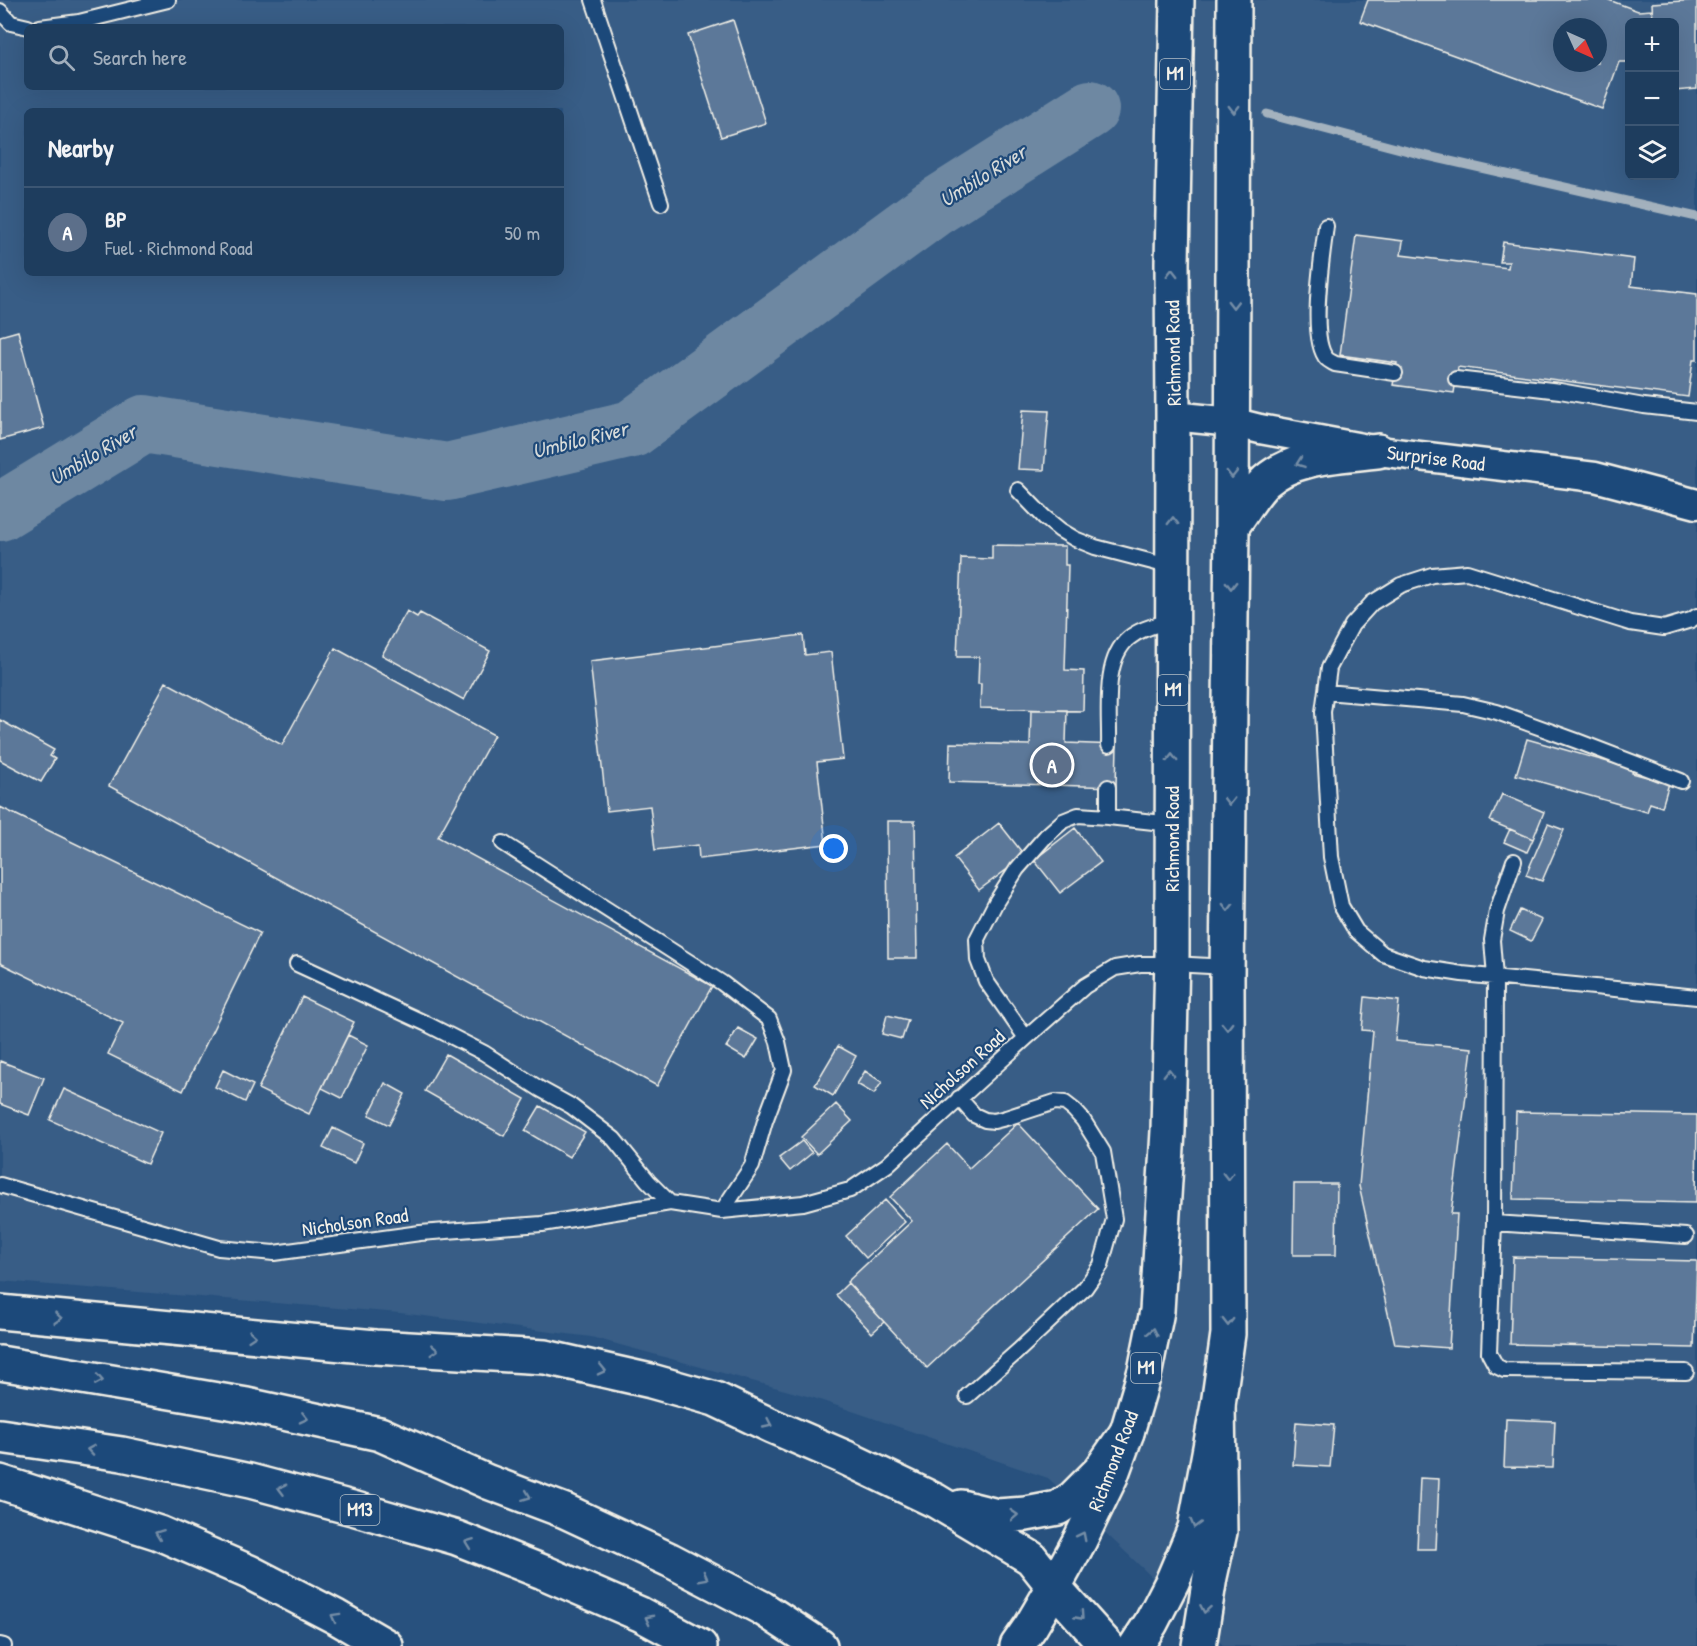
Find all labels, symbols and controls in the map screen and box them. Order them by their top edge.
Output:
north arrow [1553,18,1607,72]
map controls [1625,18,1679,180]
button: + [1625,18,1679,72]
search box [24,24,564,90]
icon: search [45,41,78,74]
text: Search here [93,42,187,72]
road number: M1 [1160,59,1190,89]
button: − [1625,72,1679,126]
one-way arrow [1228,105,1240,114]
button: layers [1625,126,1679,180]
text: Nearby [48,130,114,165]
water label: Umbilo River [934,136,1034,214]
text: BP [105,204,127,234]
text: A [63,219,72,246]
text: 50 m [504,219,540,246]
text: Fuel · Richmond Road [105,234,253,261]
one-way arrow [1166,269,1178,278]
street label: Richmond Road [1158,300,1187,406]
one-way arrow [1226,300,1239,309]
water label: Umbilo River [529,413,633,465]
water label: Umbilo River [44,416,144,492]
street label: Surprise Road [1385,438,1487,477]
one-way arrow [1295,456,1306,469]
one-way arrow [1226,470,1238,479]
one-way arrow [1167,517,1179,526]
one-way arrow [1225,580,1238,589]
road number: M1 [1158,675,1188,705]
pin: A [1032,742,1072,788]
one-way arrow [1166,754,1178,763]
street label: Richmond Road [1158,786,1185,892]
one-way arrow [1223,796,1235,805]
your location [819,834,848,863]
one-way arrow [1222,902,1234,911]
one-way arrow [1221,1021,1233,1030]
street label: Nicholson Road [913,1023,1011,1114]
one-way arrow [1163,1068,1176,1077]
one-way arrow [1222,1171,1234,1180]
street label: Nicholson Road [300,1201,410,1242]
one-way arrow [54,1311,63,1324]
one-way arrow [1222,1317,1234,1326]
one-way arrow [1146,1328,1159,1338]
one-way arrow [248,1329,257,1342]
one-way arrow [429,1344,438,1357]
road number: M1 [1131,1353,1161,1383]
one-way arrow [597,1362,607,1375]
one-way arrow [94,1373,104,1386]
street label: Richmond Road [1081,1407,1144,1515]
one-way arrow [299,1410,309,1423]
one-way arrow [762,1417,773,1429]
one-way arrow [86,1444,95,1456]
one-way arrow [277,1484,287,1497]
one-way arrow [521,1489,532,1502]
road number: M13 [340,1495,380,1525]
one-way arrow [1009,1508,1018,1521]
one-way arrow [1190,1518,1202,1529]
one-way arrow [155,1528,165,1541]
one-way arrow [1075,1531,1086,1542]
one-way arrow [464,1538,475,1550]
one-way arrow [698,1570,708,1581]
one-way arrow [1199,1605,1211,1614]
one-way arrow [1073,1610,1084,1620]
one-way arrow [331,1613,342,1624]
one-way arrow [644,1615,655,1626]

